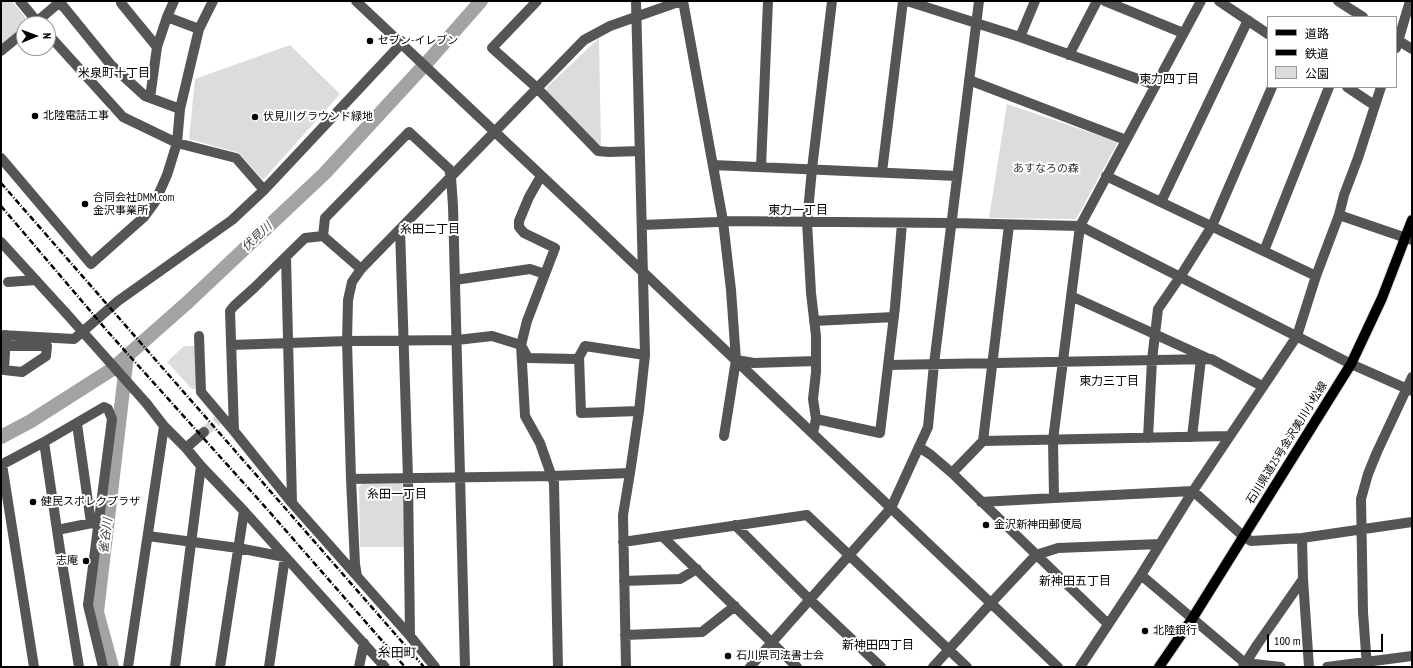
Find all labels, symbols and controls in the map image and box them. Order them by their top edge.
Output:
north arrow [16,16,56,56]
legend [1267,16,1397,88]
text: 道路 [1305,26,1329,41]
text: N [40,33,54,39]
place label: セブン-イレブン [378,34,458,48]
marker: セブン-イレブン [365,36,375,46]
text: 鉄道 [1305,46,1329,61]
text: 公園 [1305,66,1329,81]
district label: 米泉町十丁目 [78,67,150,81]
district label: 東力四丁目 [1139,73,1199,87]
place label: 北陸電話工事 [43,109,109,123]
place label: 伏見川グラウンド緑地 [263,110,373,124]
marker: 北陸電話工事 [30,111,40,121]
marker: 伏見川グラウンド緑地 [250,112,260,122]
park label: あすなろの森 [1013,162,1079,176]
place label: 合同会社DMM.com 金沢事業所 [93,191,174,217]
marker: 合同会社DMM.com 金沢事業所 [80,199,90,209]
district label: 東力一丁目 [768,204,828,218]
water label: 伏見川 [239,219,275,255]
district label: 糸田二丁目 [400,223,460,237]
district label: 東力三丁目 [1079,375,1139,389]
street label: 石川県道25号金沢美川小松線 [1244,379,1330,507]
district label: 糸田一丁目 [367,488,427,502]
place label: 健民スポレクプラザ [41,495,140,509]
marker: 健民スポレクプラザ [28,497,38,507]
water label: 雀谷川 [97,517,115,555]
place label: 金沢新神田郵便局 [994,518,1082,532]
marker: 金沢新神田郵便局 [981,520,991,530]
place label: 志庵 [56,554,78,568]
marker: 志庵 [81,556,91,566]
district label: 新神田五丁目 [1039,575,1111,589]
place label: 北陸銀行 [1153,624,1197,638]
marker: 北陸銀行 [1140,626,1150,636]
scale bar [1269,626,1385,652]
text: 100 m [1274,633,1301,648]
district label: 新神田四丁目 [842,639,914,653]
district label: 糸田町 [378,645,416,661]
place label: 石川県司法書士会 [736,649,824,663]
marker: 石川県司法書士会 [723,651,733,661]

